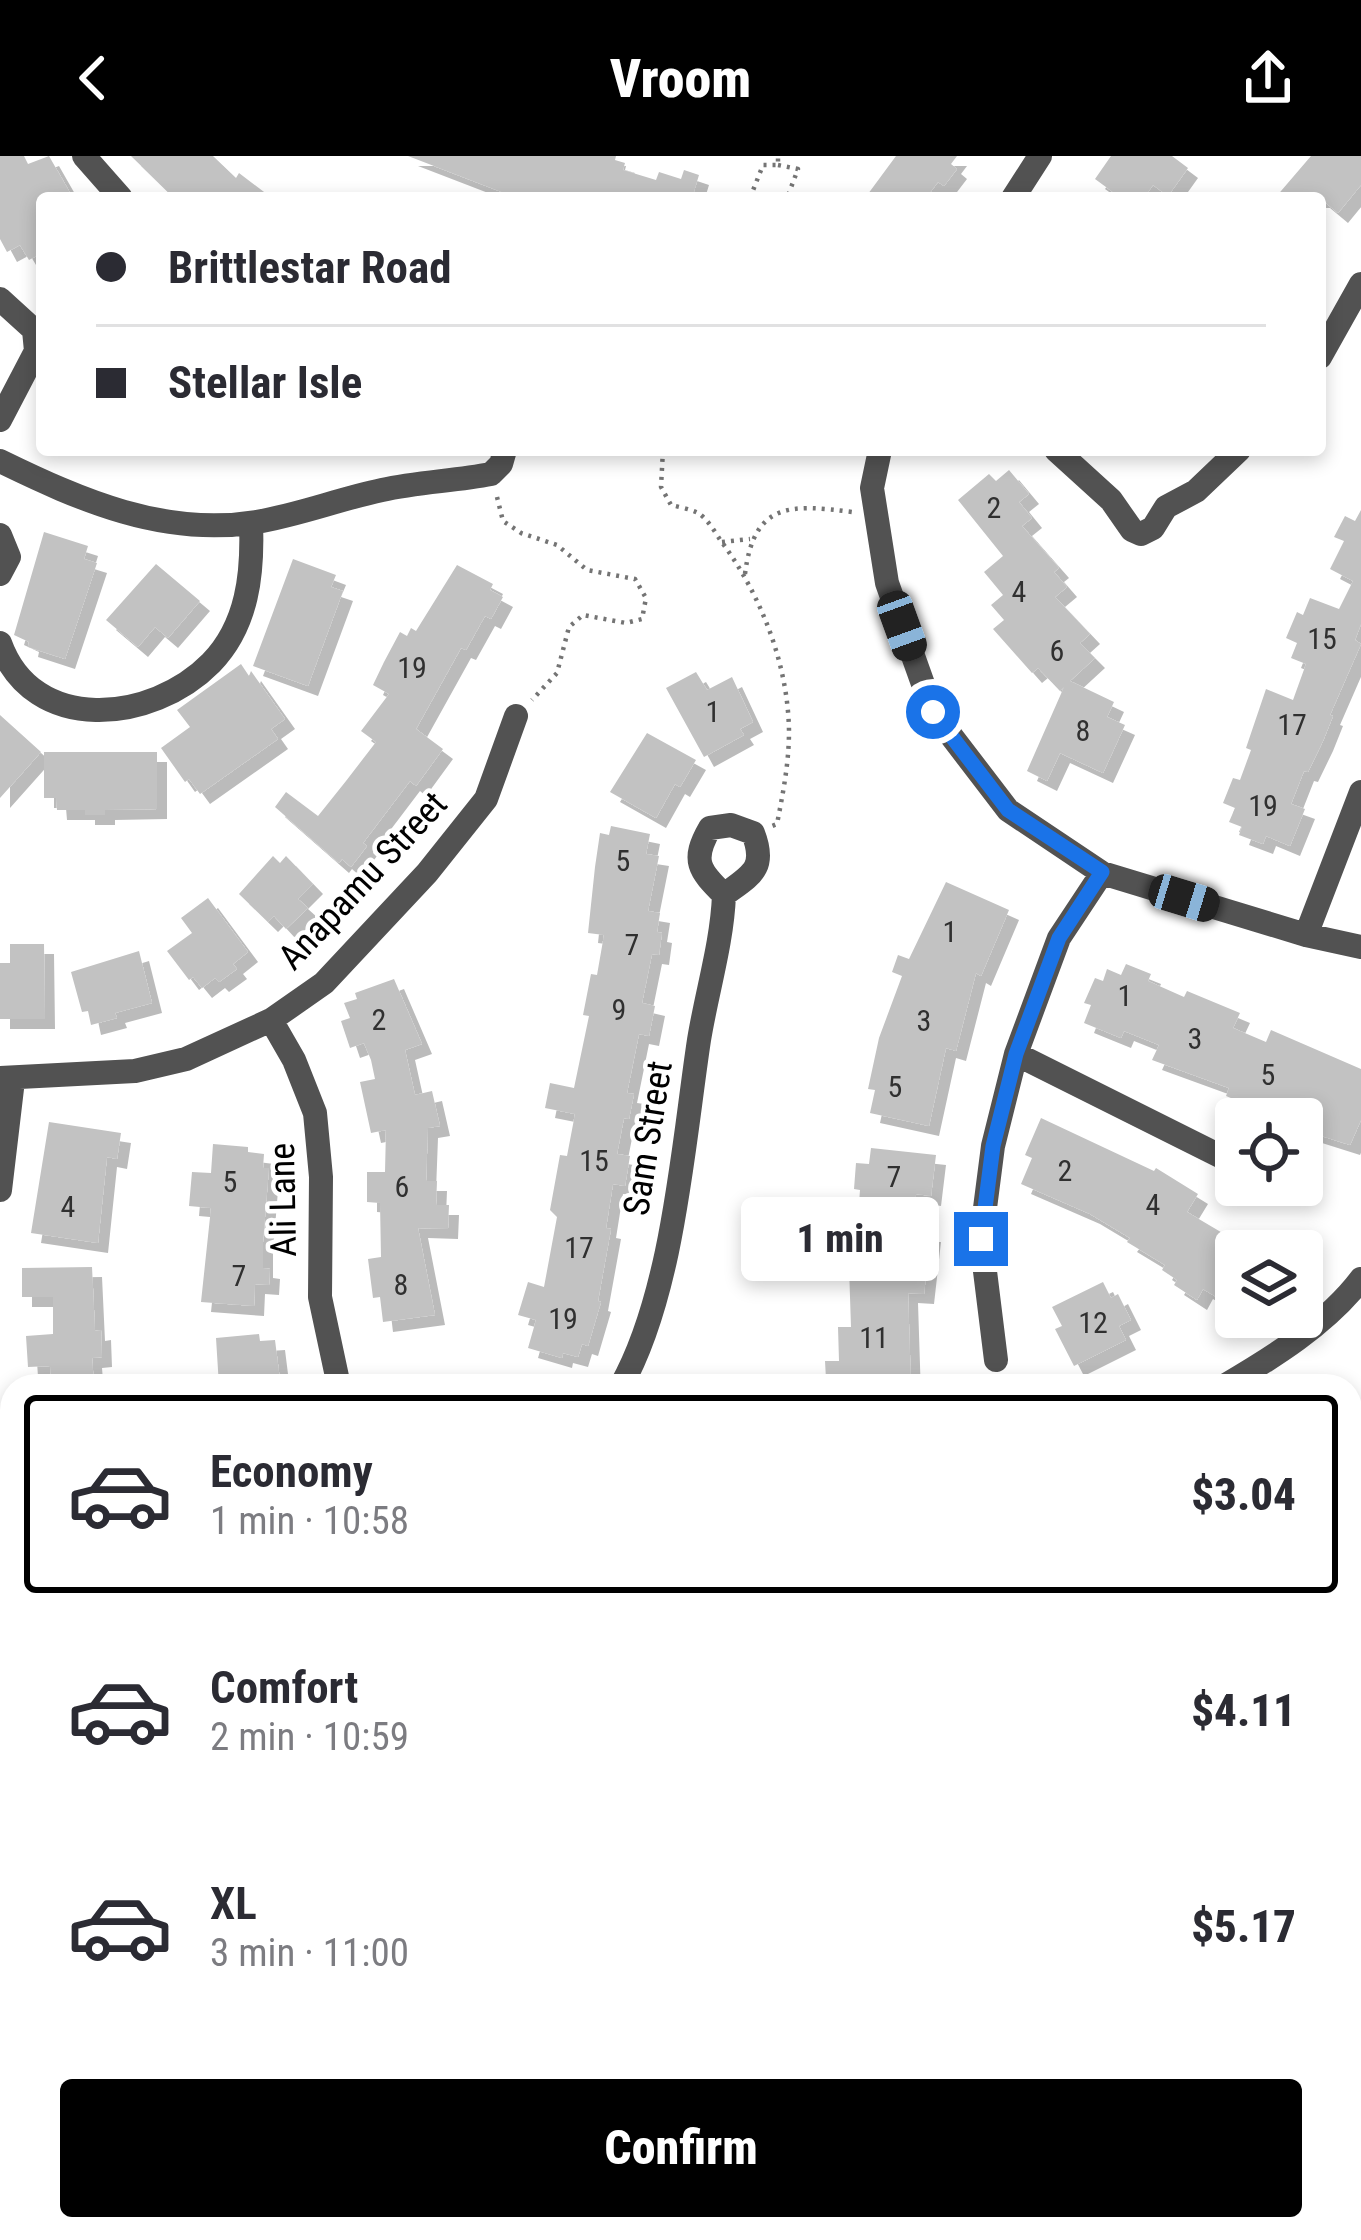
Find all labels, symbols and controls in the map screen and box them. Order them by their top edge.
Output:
icon: back [60,45,126,111]
icon: share [1235,45,1301,111]
text: Vroom [610,47,751,110]
text: Brittlestar Road [168,241,451,294]
text: Stellar Isle [168,356,362,409]
house number: 2 [987,490,1001,525]
house number: 4 [1012,574,1026,609]
car [873,586,931,666]
house number: 15 [1307,621,1337,656]
house number: 6 [1050,633,1064,668]
house number: 19 [397,650,427,685]
route start [906,685,960,739]
house number: 1 [706,694,720,729]
house number: 17 [1277,707,1307,742]
house number: 8 [1076,713,1090,748]
street label: Anapamu Street [270,783,456,978]
house number: 19 [1248,788,1278,823]
house number: 5 [616,843,630,878]
car [1144,870,1224,926]
house number: 1 [943,914,957,949]
house number: 7 [625,927,639,962]
house number: 1 [1118,978,1132,1013]
house number: 9 [612,992,626,1027]
house number: 2 [372,1002,386,1037]
house number: 3 [917,1003,931,1038]
house number: 3 [1188,1021,1202,1056]
house number: 5 [1261,1057,1275,1092]
street label: Sam Street [615,1058,681,1218]
house number: 5 [888,1069,902,1104]
map controls [1215,1098,1323,1338]
button: locate [1215,1098,1323,1206]
street label: Ali Lane [261,1143,305,1257]
house number: 15 [579,1143,609,1178]
house number: 2 [1058,1153,1072,1188]
house number: 7 [887,1159,901,1194]
house number: 5 [223,1164,237,1199]
house number: 6 [395,1169,409,1204]
house number: 4 [1146,1187,1160,1222]
house number: 4 [61,1189,75,1224]
callout: 1 min [741,1197,939,1281]
route end [954,1212,1008,1266]
text: 1 min [797,1216,883,1262]
house number: 17 [564,1230,594,1265]
button: layers [1215,1230,1323,1338]
house number: 7 [232,1258,246,1293]
house number: 8 [394,1267,408,1302]
house number: 19 [548,1301,578,1336]
house number: 12 [1078,1305,1108,1340]
house number: 11 [859,1320,889,1355]
icon: car [66,1440,174,1548]
text: Economy [210,1445,373,1498]
text: $3.04 [1191,1468,1296,1521]
text: 1 min · 10:58 [210,1498,409,1544]
icon: car [66,1656,174,1764]
text: Comfort [210,1661,358,1714]
text: $4.11 [1191,1684,1296,1737]
text: 2 min · 10:59 [210,1714,409,1760]
icon: car [66,1872,174,1980]
text: XL [210,1877,257,1930]
text: $5.17 [1191,1900,1296,1953]
text: 3 min · 11:00 [210,1930,409,1976]
button: Confirm [60,2079,1302,2217]

